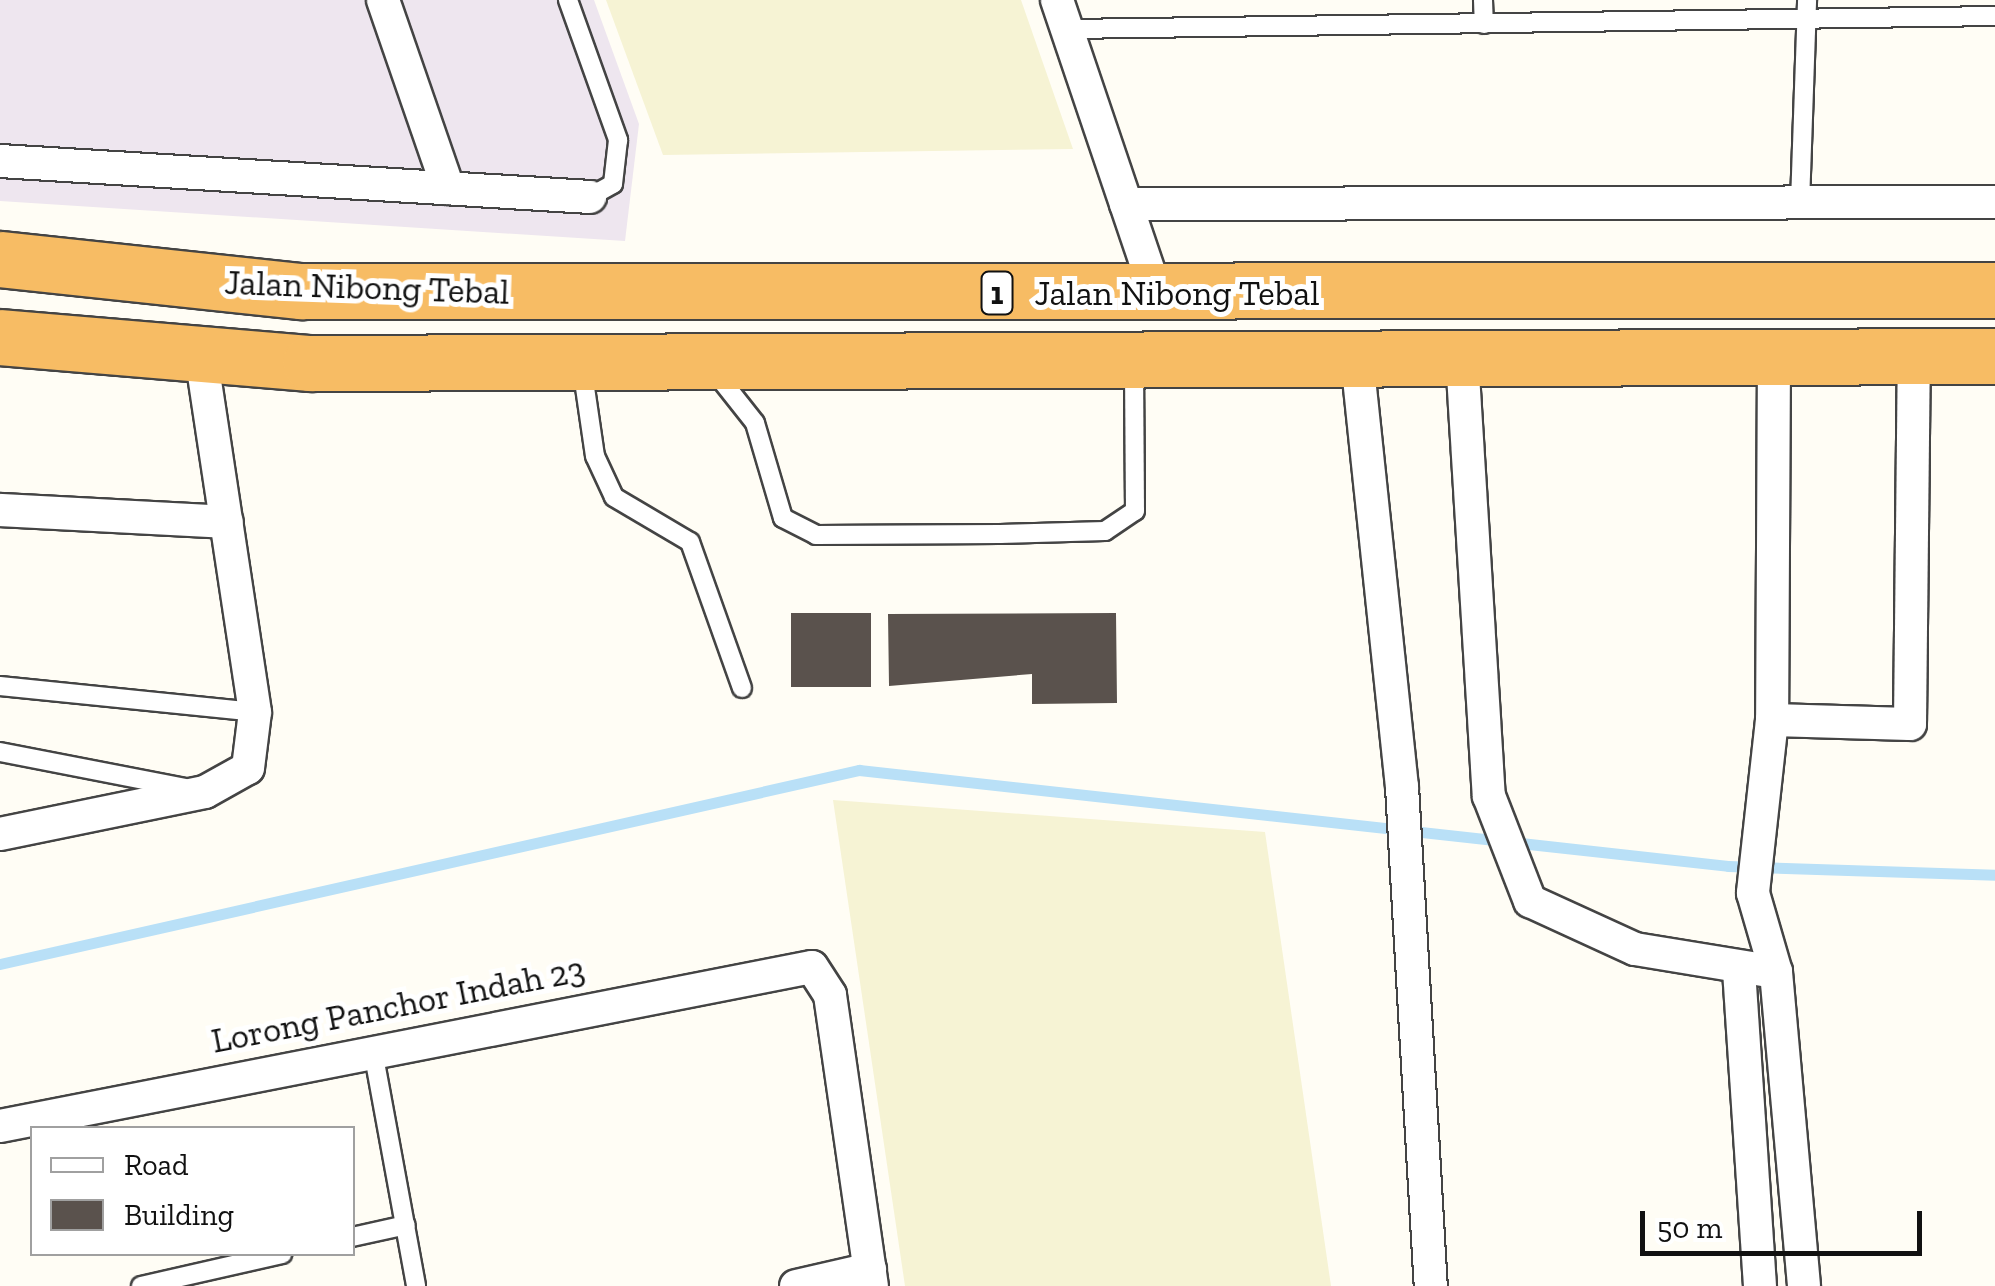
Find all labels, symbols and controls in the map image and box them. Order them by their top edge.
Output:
street label: Jalan Nibong Tebal [223,261,511,313]
road number: 1 [980,266,1014,320]
street label: Jalan Nibong Tebal [1034,272,1320,314]
street label: Lorong Panchor Indah 23 [207,948,589,1062]
legend [30,1126,355,1256]
text: Road [124,1147,189,1183]
scale bar [1645,1191,1928,1253]
text: Building [124,1197,234,1233]
text: 50 m [1657,1210,1722,1246]

